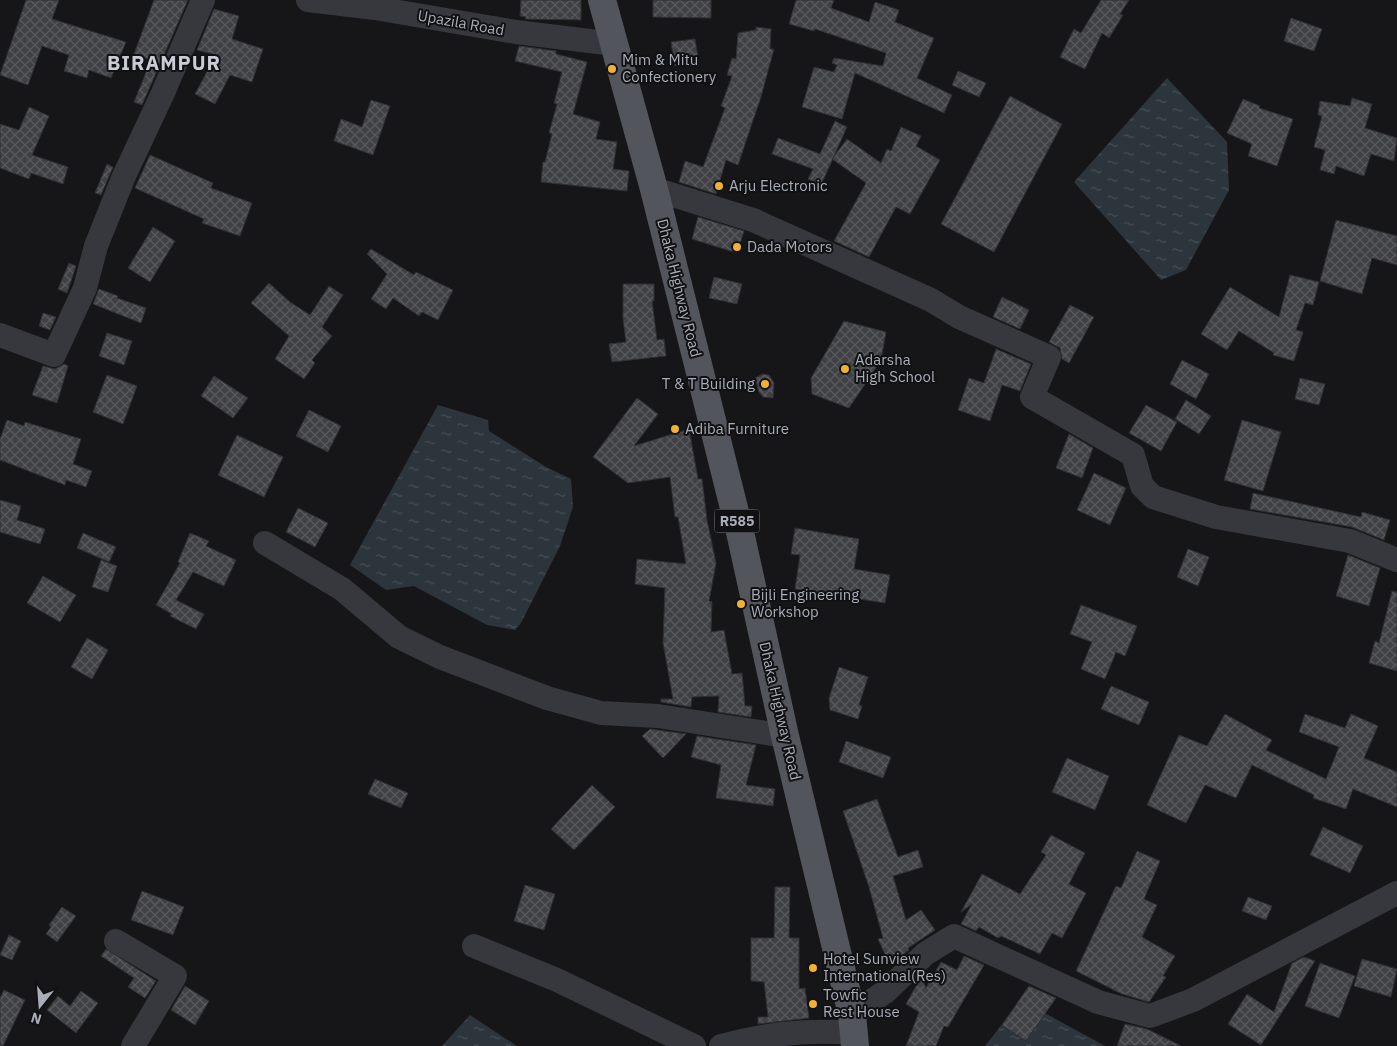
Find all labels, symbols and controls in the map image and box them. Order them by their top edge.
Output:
street label: Upazila Road [416,6,506,39]
district label: BIRAMPUR [107,49,221,76]
place label: Mim & Mitu Confectionery [622,50,717,86]
marker: Mim & Mitu Confectionery [606,63,618,75]
place label: Arju Electronic [729,176,828,195]
marker: Arju Electronic [713,180,725,192]
street label: Dhaka Highway Road [653,217,706,359]
place label: Dada Motors [747,237,832,256]
marker: Dada Motors [731,241,743,253]
place label: Adarsha High School [855,350,935,386]
marker: Adarsha High School [839,363,851,375]
place label: T & T Building [662,374,755,393]
marker: T & T Building [759,378,771,390]
place label: Adiba Furniture [685,419,789,438]
marker: Adiba Furniture [669,423,681,435]
road number: R585 [714,510,760,532]
place label: Bijli Engineering Workshop [751,585,859,621]
marker: Bijli Engineering Workshop [735,598,747,610]
street label: Dhaka Highway Road [755,640,806,782]
place label: Hotel Sunview International(Res) [823,949,946,985]
marker: Hotel Sunview International(Res) [807,962,819,974]
north arrow [15,981,65,1031]
place label: Towfic Rest House [823,985,900,1021]
marker: Towfic Rest House [807,998,819,1010]
text: N [29,1008,44,1029]

